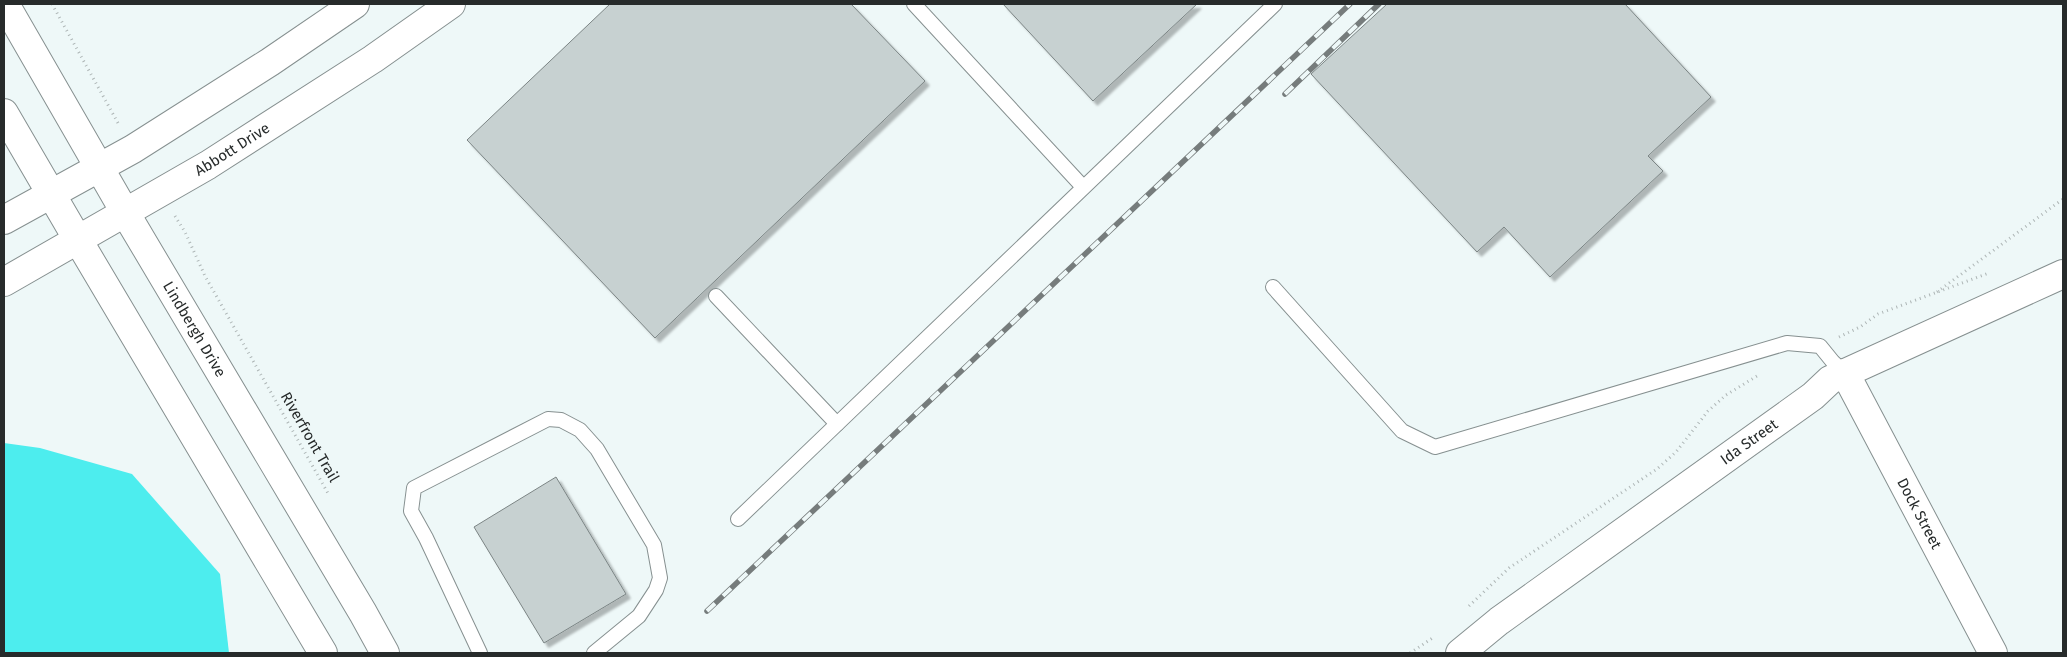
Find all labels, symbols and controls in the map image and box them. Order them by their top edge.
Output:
street label: Abbott Drive [192,119,273,180]
street label: Lindbergh Drive [159,278,230,380]
street label: Riverfront Trail [277,389,343,486]
street label: Ida Street [1717,415,1782,468]
street label: Dock Street [1893,475,1946,553]

